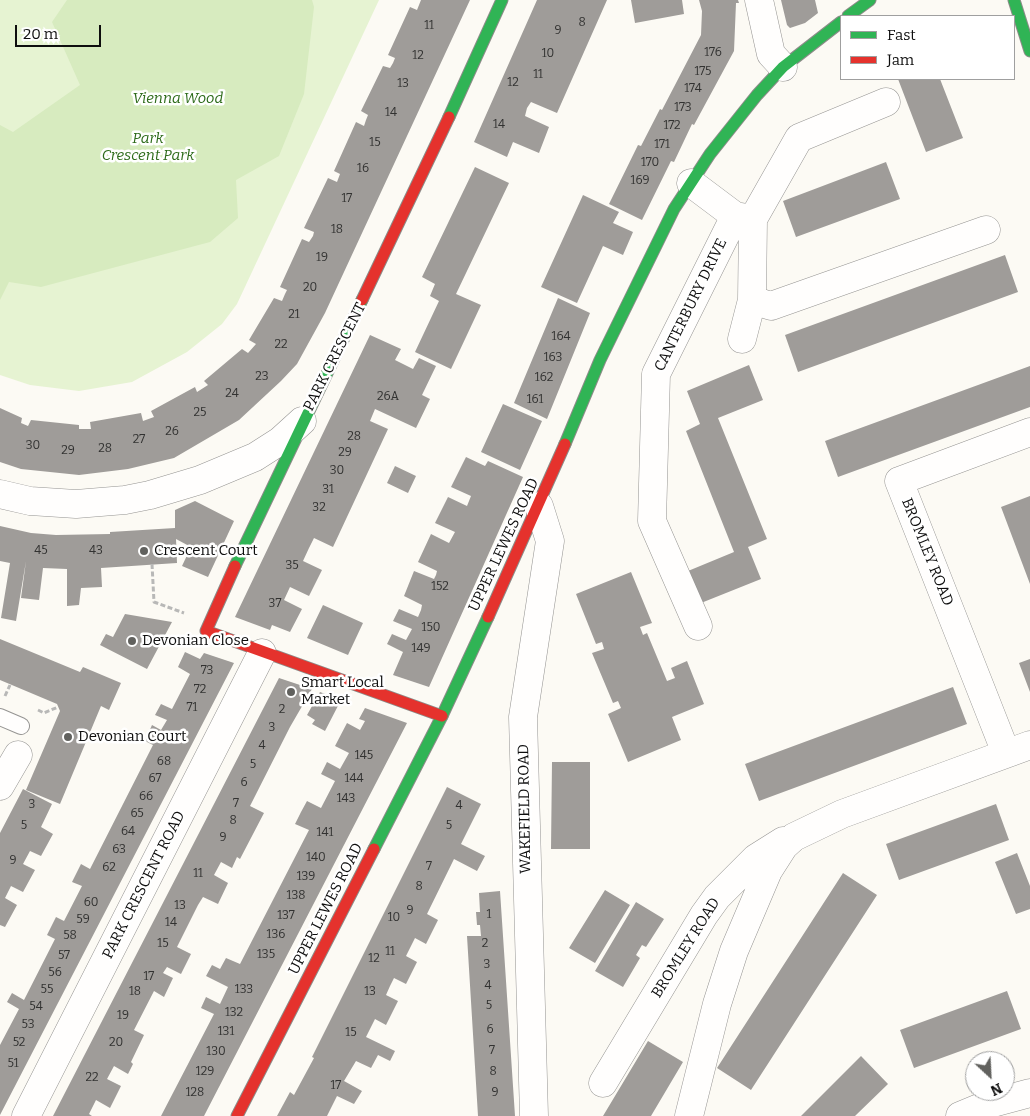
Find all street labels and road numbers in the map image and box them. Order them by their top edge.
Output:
street label: CANTERBURY DRIVE [651,236,731,374]
street label: PARK CRESCENT [300,300,370,414]
street label: UPPER LEWES ROAD [465,475,543,615]
street label: BROMLEY ROAD [897,495,957,609]
street label: WAKEFIELD ROAD [515,744,535,874]
street label: PARK CRESCENT ROAD [99,808,189,962]
street label: UPPER LEWES ROAD [285,840,367,978]
street label: BROMLEY ROAD [648,895,724,1001]

